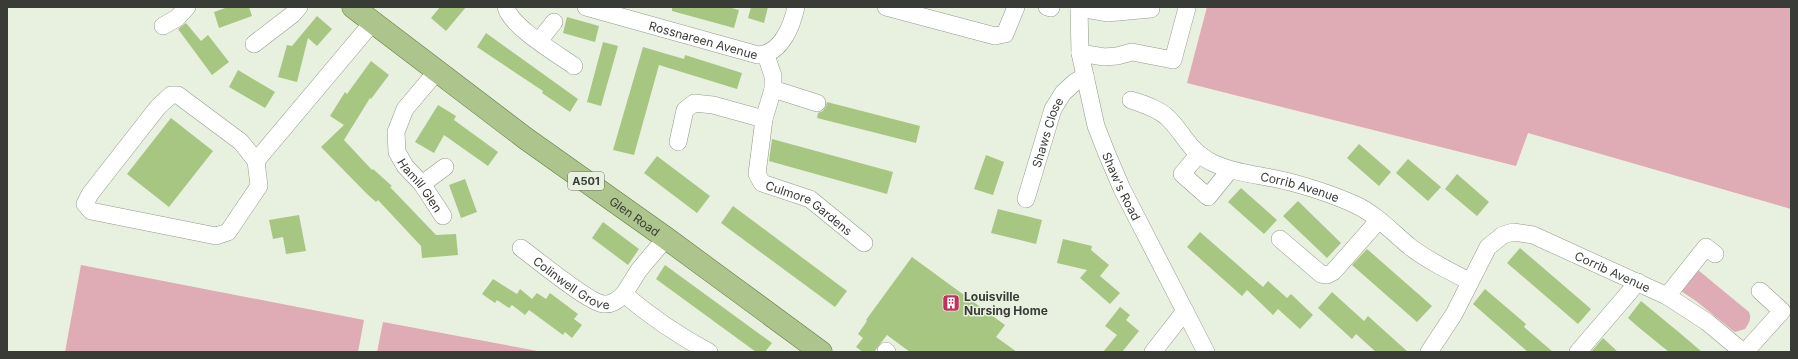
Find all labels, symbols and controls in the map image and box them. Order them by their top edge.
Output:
street label: Rossnareen Avenue [647,17,760,62]
street label: Shaws Close [1028,94,1066,169]
street label: Shaw's Road [1099,150,1144,223]
street label: Hamill Glen [395,156,446,215]
street label: Corrib Avenue [1259,169,1342,205]
road number: A501 [568,172,604,190]
street label: Culmore Gardens [764,177,856,238]
street label: Glen Road [607,193,663,239]
street label: Corrib Avenue [1573,248,1653,295]
street label: Colinwell Grove [530,253,610,312]
place label: Louisville Nursing Home [964,289,1048,318]
building icon: Louisville Nursing Home [941,293,961,313]

